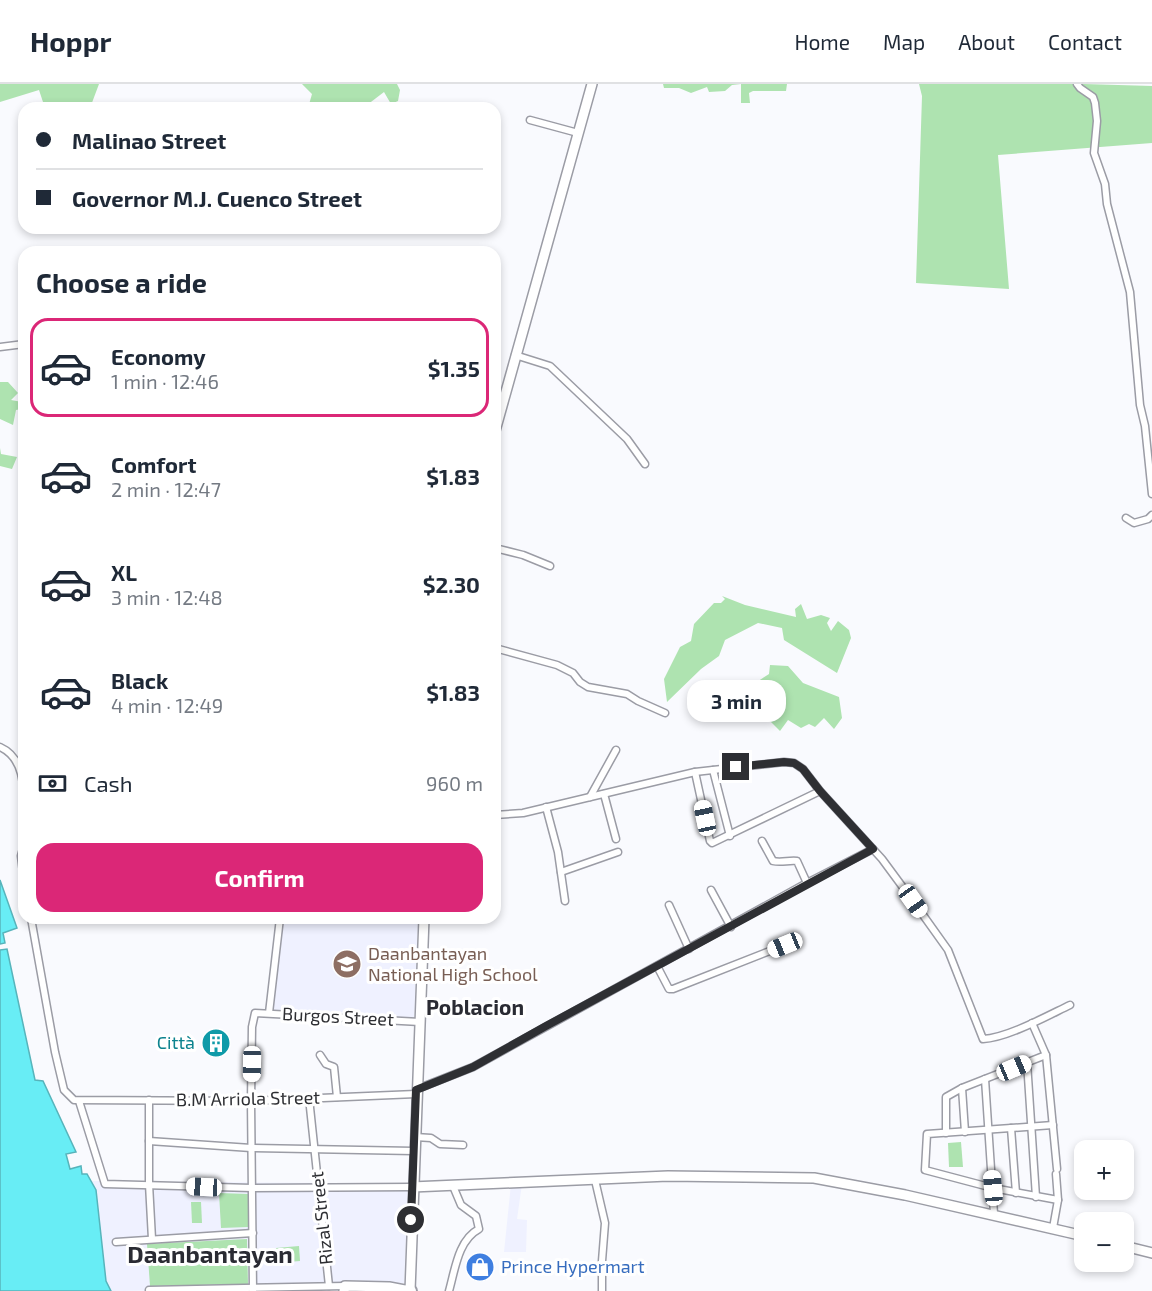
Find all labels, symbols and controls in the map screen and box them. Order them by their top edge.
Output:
text: Hoppr [30,24,111,58]
text: Home [794,29,850,54]
text: Map [883,29,925,54]
text: About [958,29,1015,54]
text: Contact [1048,29,1122,54]
text: Malinao Street [72,127,226,153]
text: Governor M.J. Cuenco Street [72,185,362,211]
text: Choose a ride [36,266,207,298]
icon: car [39,341,93,395]
text: Economy [111,343,206,369]
text: $1.35 [428,355,480,381]
text: 1 min · 12:46 [111,369,219,393]
icon: car [39,449,93,503]
text: Comfort [111,451,196,477]
text: $1.83 [426,463,480,489]
text: 2 min · 12:47 [111,477,221,501]
icon: car [39,557,93,611]
text: XL [111,559,137,585]
text: $2.30 [423,571,480,597]
text: 3 min · 12:48 [111,585,223,609]
icon: car [39,665,93,719]
text: Black [111,667,168,693]
text: $1.83 [426,679,480,705]
callout: 3 min [686,680,786,722]
text: 3 min [711,689,762,713]
text: 4 min · 12:49 [111,693,223,717]
route end [722,753,749,780]
icon: cash [36,767,69,800]
text: Cash [84,770,133,796]
text: 960 m [426,771,483,795]
car [692,799,718,837]
button: Confirm [36,843,483,912]
car [895,881,931,921]
car [765,930,805,960]
place label: Daanbantayan National High School [368,942,538,985]
school or university icon: Daanbantayan National High School [331,948,363,980]
district label: Poblacion [426,994,524,1019]
street label: Burgos Street [282,1002,395,1030]
building icon: Città [200,1027,232,1059]
place label: Città [157,1031,195,1053]
car [243,1046,261,1082]
car [994,1053,1034,1083]
street label: B.M Arriola Street [176,1086,320,1110]
map controls [1074,1140,1134,1272]
button: + [1074,1140,1134,1200]
car [982,1169,1004,1207]
street label: Rizal Street [305,1170,337,1266]
car [186,1177,222,1197]
route start [397,1206,424,1233]
button: − [1074,1212,1134,1272]
district label: Daanbantayan [127,1239,293,1268]
shop icon: Prince Hypermart [464,1251,496,1283]
place label: Prince Hypermart [501,1255,645,1277]

